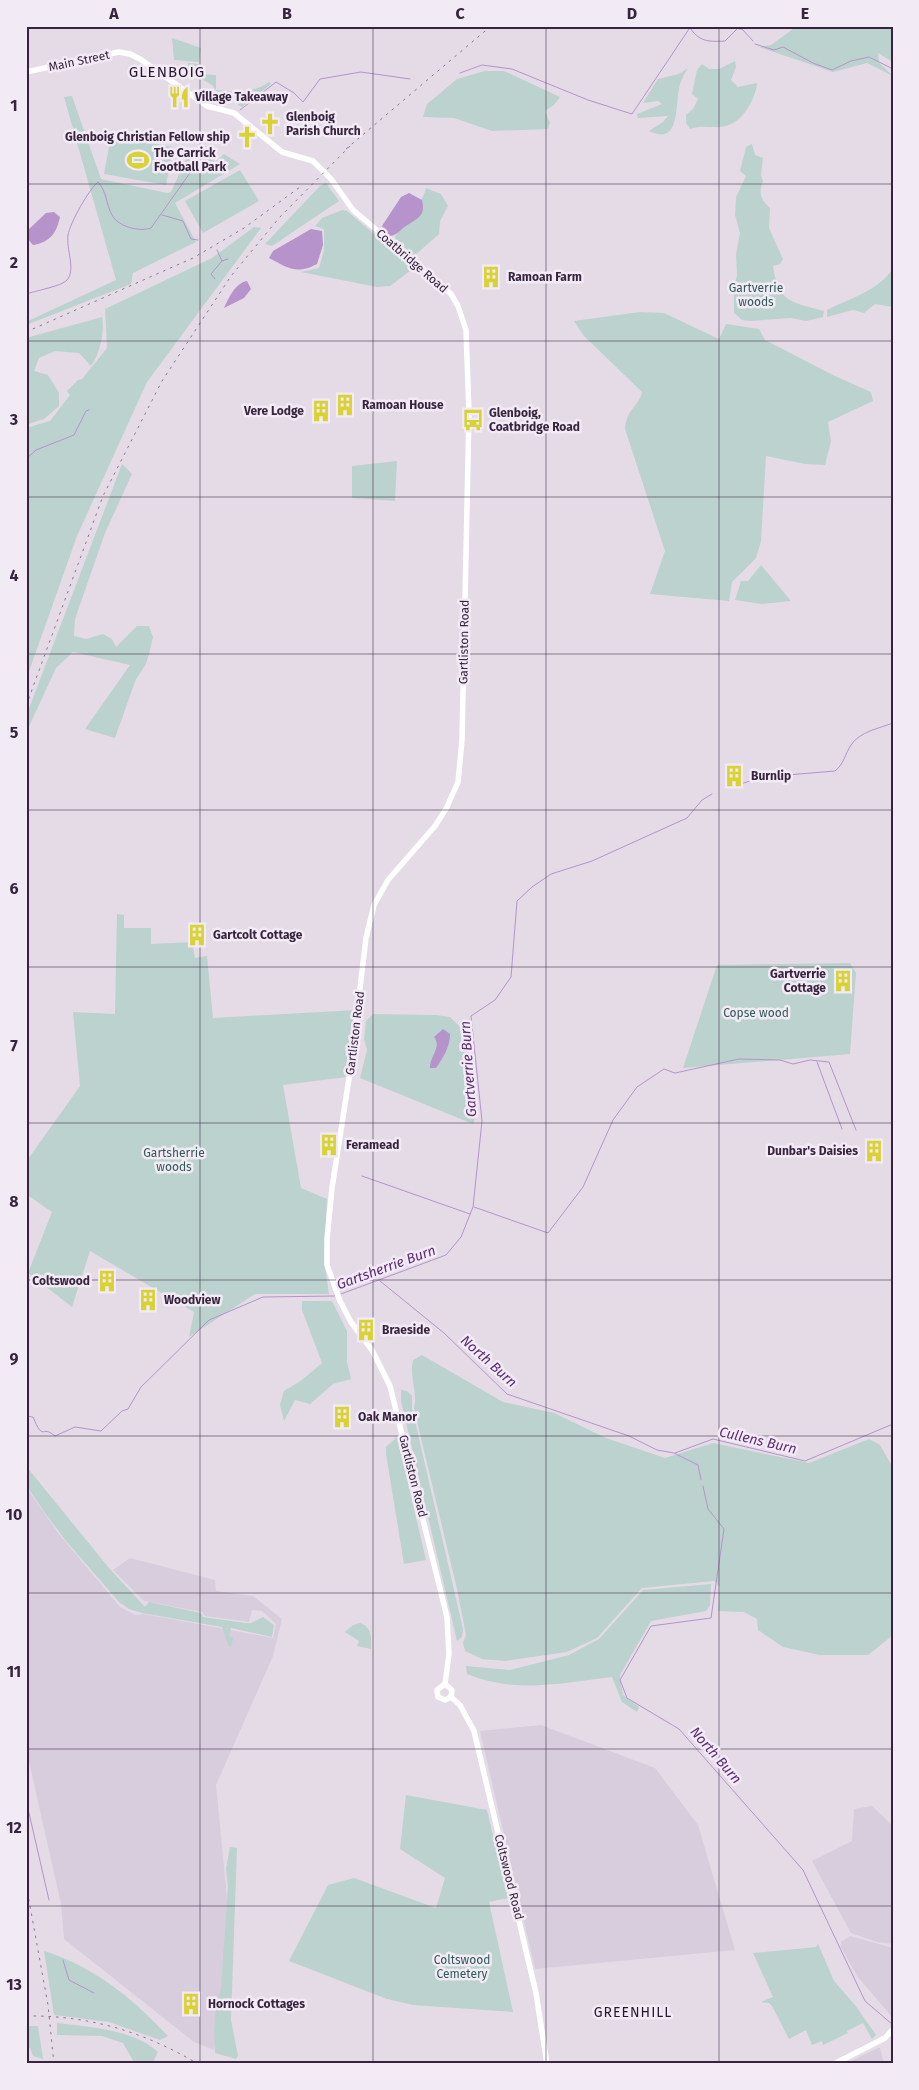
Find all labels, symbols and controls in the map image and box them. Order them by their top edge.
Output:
text: A [108,4,119,23]
text: B [282,4,292,23]
text: C [455,4,465,23]
text: D [627,4,637,23]
text: E [801,4,809,23]
street label: Main Street [47,48,111,74]
district label: GLENBOIG [129,63,205,81]
restaurant icon: Village Takeaway [166,84,192,110]
place label: Village Takeaway [194,90,289,104]
text: 1 [10,96,18,115]
place label: Glenboig Parish Church [286,110,361,138]
church icon: Glenboig Parish Church [257,111,283,137]
church icon: Glenboig Christian Fellow ship [234,124,260,150]
place label: Glenboig Christian Fellow ship [65,130,230,144]
place label: The Carrick Football Park [154,146,227,174]
sports icon: The Carrick Football Park [125,147,151,173]
street label: Coatbridge Road [373,226,451,296]
text: 2 [10,253,18,272]
building icon: Ramoan Farm [478,264,504,290]
place label: Ramoan Farm [508,270,582,284]
park label: Gartverrie woods [729,281,783,309]
building icon: Ramoan House [332,392,358,418]
building icon: Vere Lodge [308,398,334,424]
place label: Ramoan House [362,398,444,412]
place label: Vere Lodge [243,404,304,418]
place label: Glenboig, Coatbridge Road [489,406,580,434]
bus stop icon: Glenboig, Coatbridge Road [460,407,486,433]
text: 3 [9,410,18,429]
text: 4 [9,566,19,585]
street label: Gartliston Road [456,600,472,684]
text: 5 [10,723,19,742]
building icon: Burnlip [721,763,747,789]
place label: Burnlip [751,769,791,783]
text: 6 [9,879,19,898]
building icon: Gartcolt Cottage [184,922,210,948]
place label: Gartcolt Cottage [213,928,303,942]
place label: Gartverrie Cottage [770,967,826,995]
building icon: Gartverrie Cottage [830,968,856,994]
street label: Gartliston Road [343,990,367,1076]
park label: Copse wood [723,1006,789,1020]
water label: Gartverrie Burn [457,1020,480,1118]
text: 7 [10,1036,18,1055]
building icon: Feramead [316,1132,342,1158]
place label: Feramead [346,1138,399,1152]
building icon: Dunbar's Daisies [861,1138,887,1164]
place label: Dunbar's Daisies [767,1144,858,1158]
park label: Gartsherrie woods [143,1146,205,1174]
text: 8 [9,1192,19,1211]
water label: Gartsherrie Burn [334,1242,438,1293]
building icon: Coltswood [94,1268,120,1294]
place label: Coltswood [32,1274,90,1288]
building icon: Woodview [135,1287,161,1313]
place label: Woodview [164,1293,220,1307]
building icon: Braeside [353,1317,379,1343]
place label: Braeside [382,1323,430,1337]
water label: North Burn [457,1332,520,1391]
text: 9 [10,1349,19,1368]
building icon: Oak Manor [329,1404,355,1430]
place label: Oak Manor [358,1410,417,1424]
water label: Cullens Burn [717,1423,798,1458]
street label: Gartliston Road [396,1433,430,1519]
text: 10 [6,1505,22,1524]
text: 11 [7,1662,21,1681]
water label: North Burn [686,1723,745,1787]
text: 12 [6,1818,22,1837]
street label: Coltswood Road [492,1833,526,1921]
park label: Coltswood Cemetery [434,1953,490,1981]
text: 13 [6,1975,22,1994]
building icon: Hornock Cottages [178,1991,204,2017]
place label: Hornock Cottages [208,1997,305,2011]
district label: GREENHILL [594,2004,672,2021]

